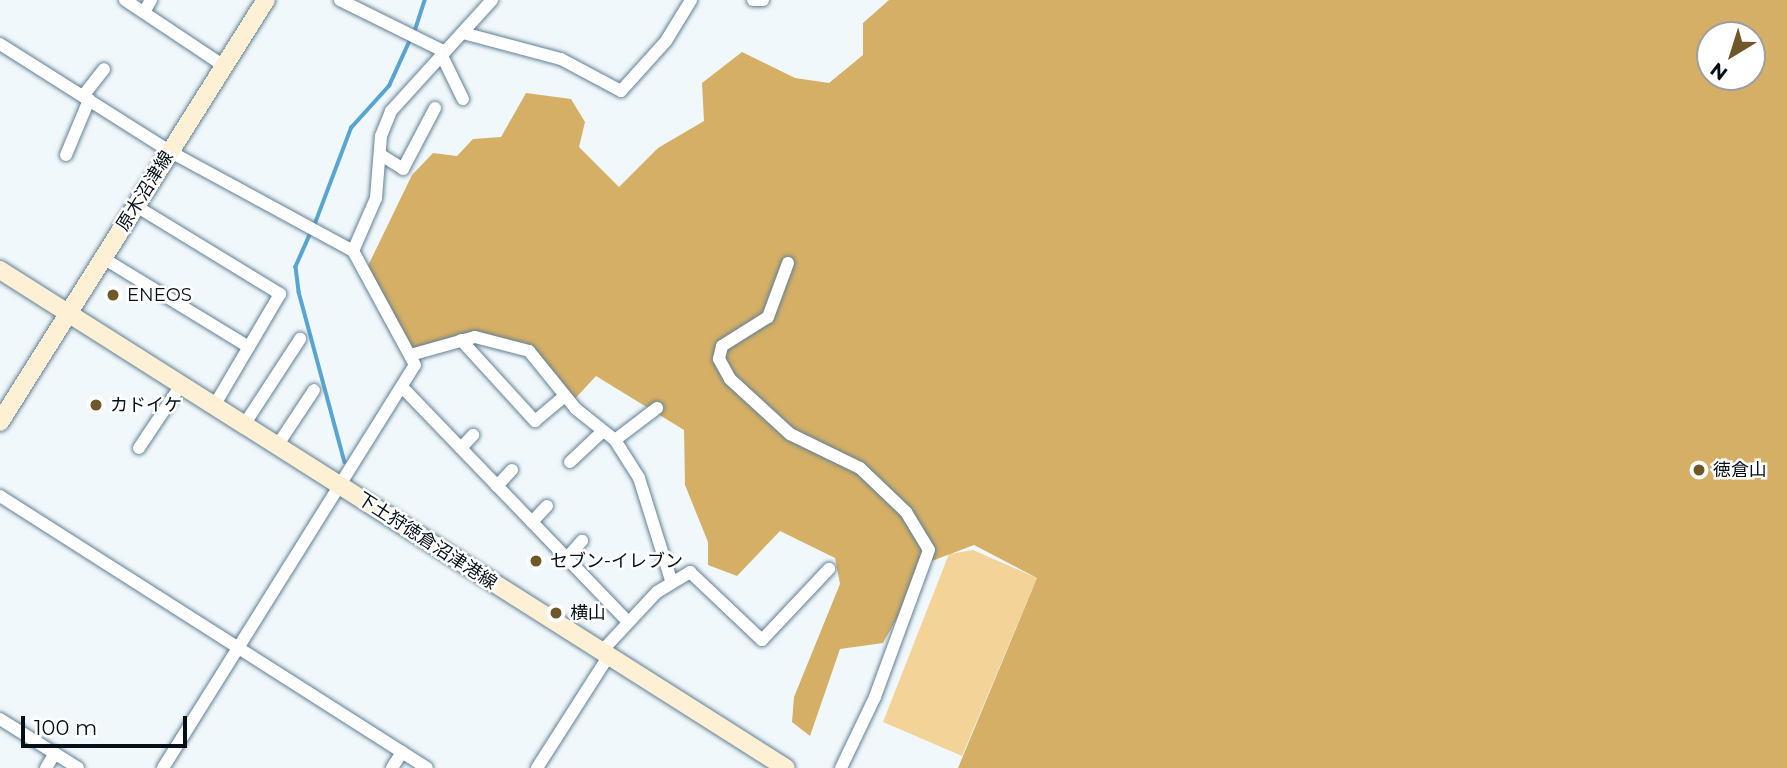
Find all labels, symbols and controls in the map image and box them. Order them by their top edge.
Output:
north arrow [1696,21,1766,91]
text: N [1706,58,1732,85]
street label: 原木沼津線 [112,147,178,235]
place label: ENEOS [127,284,192,306]
marker: ENEOS [105,287,121,303]
place label: カドイケ [110,394,182,416]
marker: カドイケ [88,397,104,413]
place label: 徳倉山 [1713,459,1767,481]
marker: 徳倉山 [1691,462,1707,478]
street label: 下土狩徳倉沼津港線 [353,488,501,594]
place label: セブン-イレブン [550,550,683,572]
marker: セブン-イレブン [528,553,544,569]
place label: 横山 [570,602,606,624]
marker: 横山 [548,605,564,621]
scale bar [24,702,191,746]
text: 100 m [34,715,97,740]

